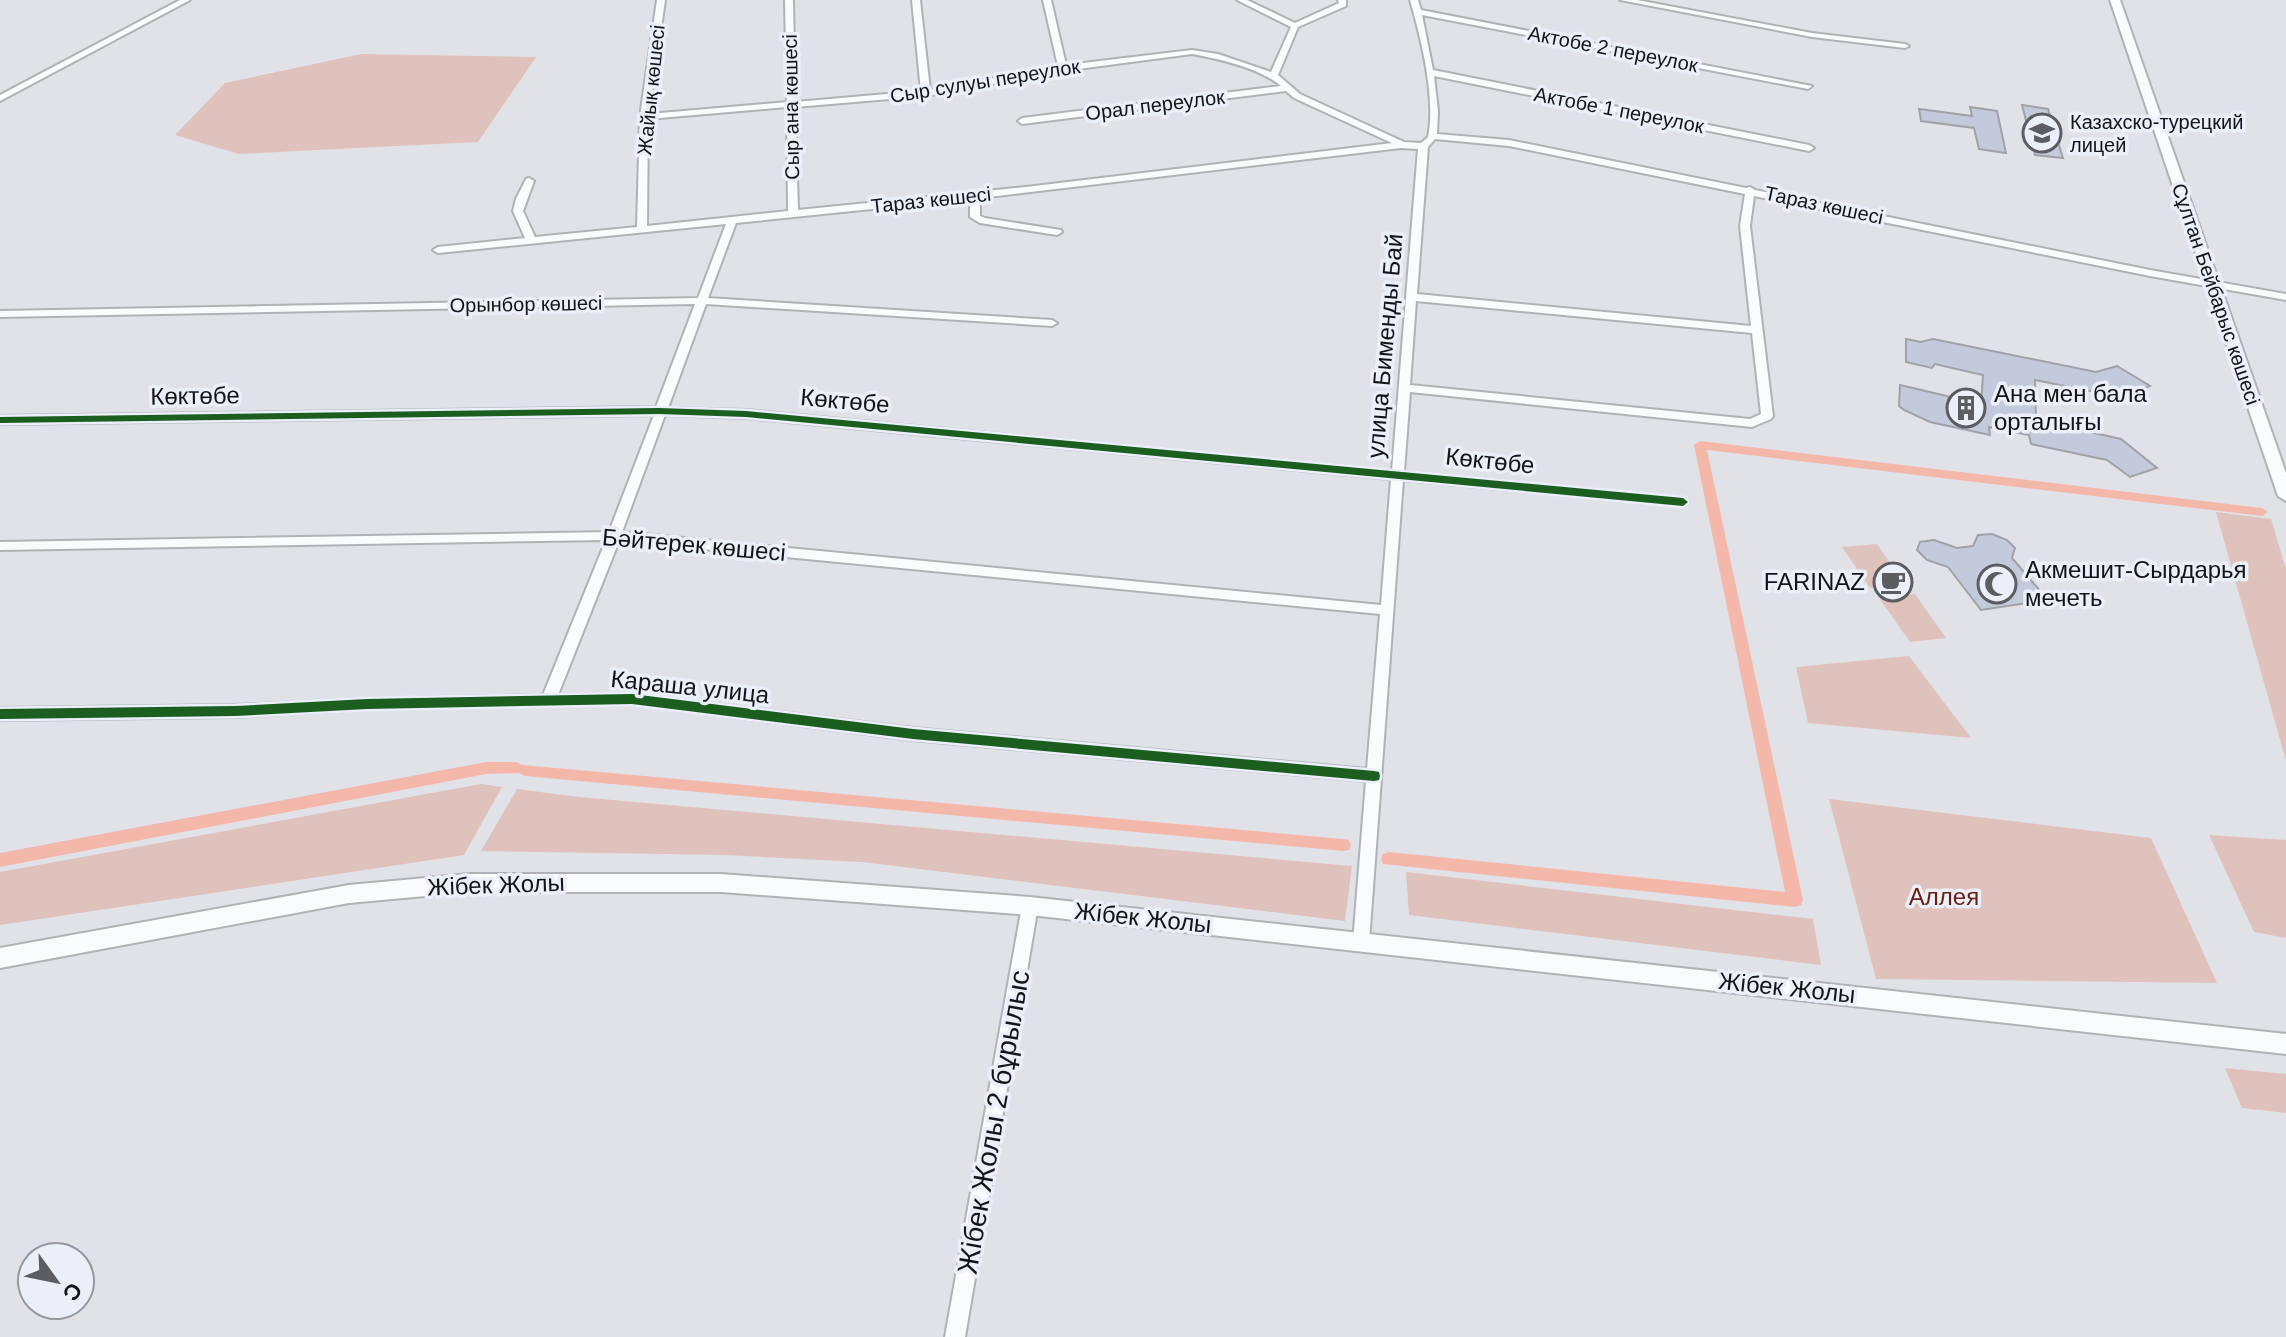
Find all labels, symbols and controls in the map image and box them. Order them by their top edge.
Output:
street label: Актобе 2 переулок [1526,22,1700,76]
street label: Жайық көшесі [633,24,669,156]
street label: Сыр ана көшесі [779,34,803,180]
street label: Сыр сулуы переулок [888,55,1082,107]
street label: Актобе 1 переулок [1532,83,1706,137]
street label: Орал переулок [1084,86,1226,124]
place label: Казахско-турецкий лицей [2070,111,2243,156]
school or university icon: Казахско-турецкий лицей [2021,112,2063,154]
street label: Сұлтан Бейбарыс көшесі [2168,180,2264,408]
street label: Тараз көшесі [1763,182,1885,228]
street label: Тараз көшесі [870,183,992,217]
street label: улица Бименды Бай [1361,233,1408,459]
street label: Орынбор көшесі [449,292,603,316]
place label: Ана мен бала орталығы [1994,380,2148,435]
street label: Көктөбе [150,381,240,410]
street label: Көктөбе [799,383,891,418]
building icon: Ана мен бала орталығы [1945,387,1987,429]
street label: Көктөбе [1444,442,1536,479]
street label: Бәйтерек көшесі [601,523,787,566]
place label: Акмешит-Сырдарья мечеть [2025,556,2247,611]
cafe icon: FARINAZ [1872,561,1914,603]
mosque icon: Акмешит-Сырдарья мечеть [1976,563,2018,605]
place label: FARINAZ [1764,568,1865,595]
street label: Караша улица [609,665,771,708]
street label: Жібек Жолы [427,869,565,900]
park label: Аллея [1909,883,1979,910]
street label: Жібек Жолы [1073,897,1213,938]
street label: Жібек Жолы [1717,967,1857,1008]
street label: Жібек Жолы 2 бұрылыс [952,968,1035,1276]
north arrow [16,1241,96,1321]
text: С [57,1278,87,1305]

